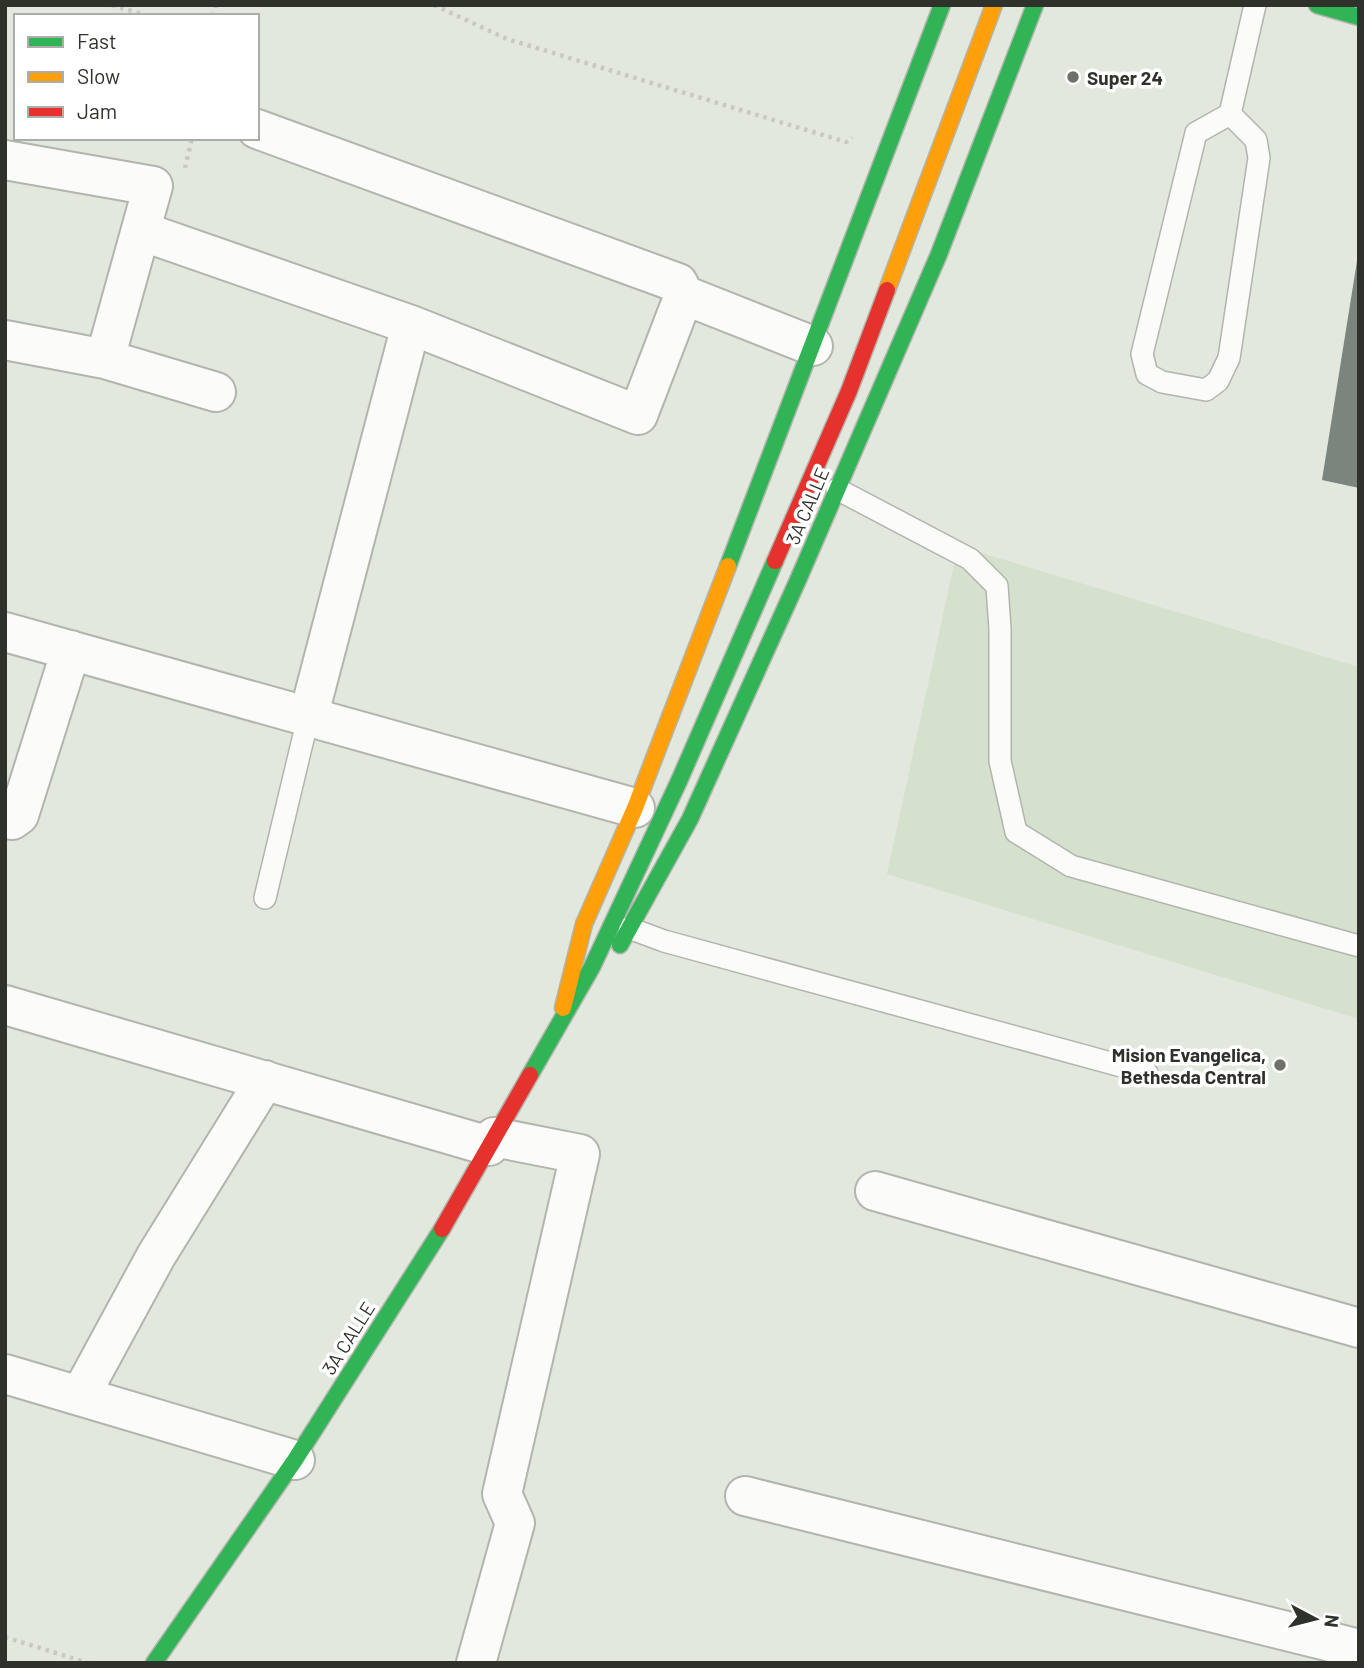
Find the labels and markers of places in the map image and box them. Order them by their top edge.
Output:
place label: Super 24 [1087,66,1163,89]
marker: Super 24 [1065,69,1081,85]
place label: Mision Evangelica, Bethesda Central [1112,1043,1266,1088]
marker: Mision Evangelica, Bethesda Central [1272,1057,1288,1073]

